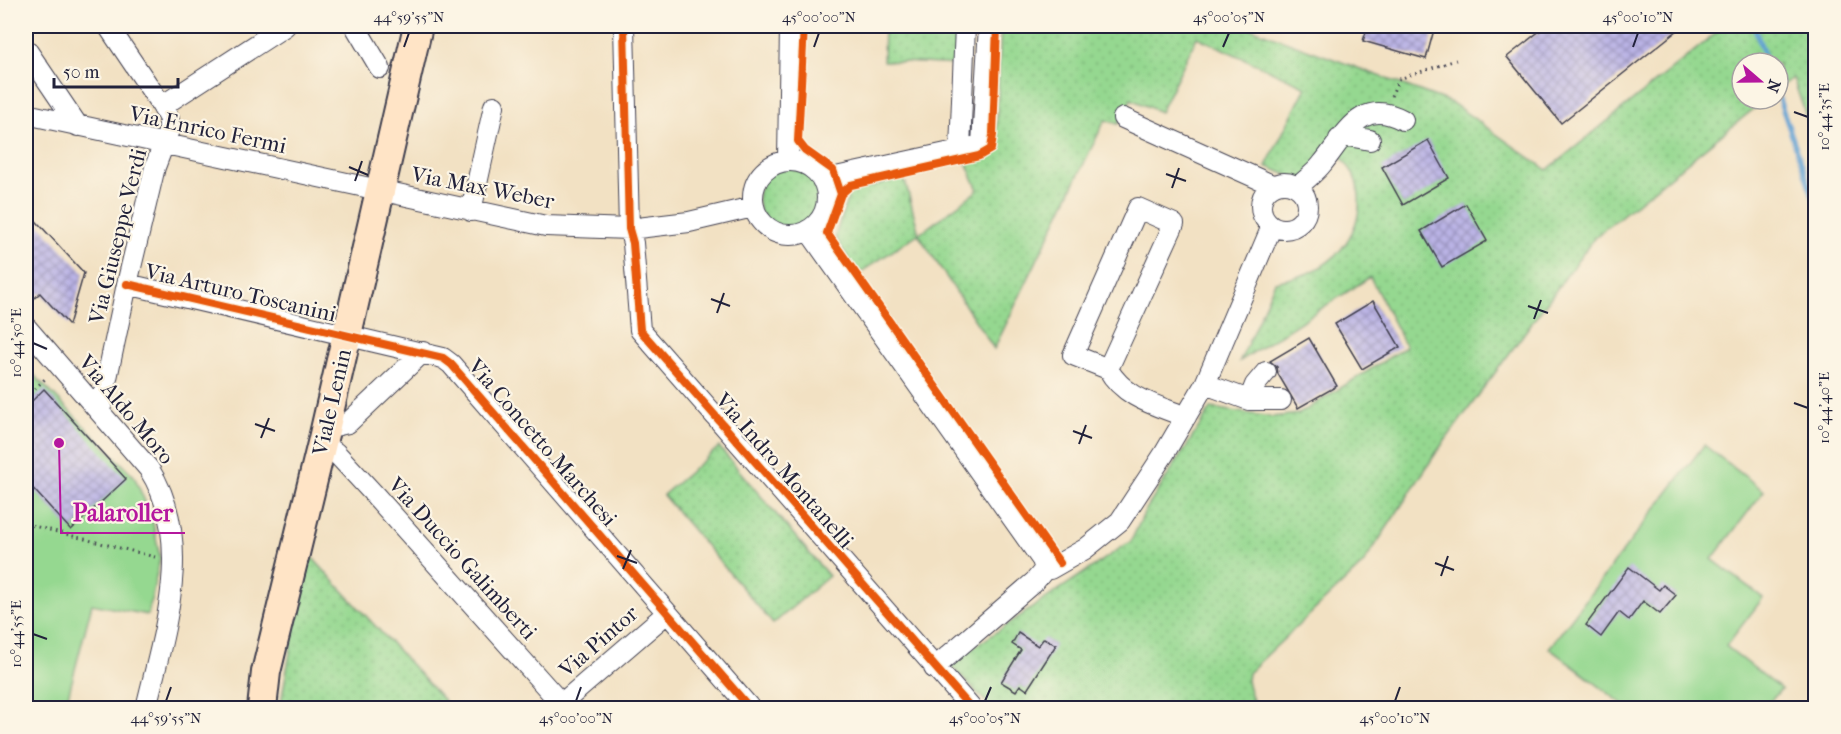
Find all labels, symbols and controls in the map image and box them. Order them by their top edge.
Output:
text: 44°59'55"N [374,8,445,26]
text: 45°00'00"N [782,8,857,26]
text: 45°00'05"N [1193,8,1266,26]
text: 45°00'10"N [1603,8,1674,26]
scale bar [54,51,178,89]
north arrow [1730,51,1790,111]
text: 50 m [63,62,100,83]
text: N [1762,77,1785,96]
text: 10°44'35"E [1815,83,1833,151]
street label: Via Enrico Fermi [126,100,289,159]
street label: Via Giuseppe Verdi [83,145,152,328]
street label: Via Max Weber [408,161,557,215]
street label: Via Arturo Toscanini [142,258,339,328]
text: 10°44'50"E [7,308,25,378]
street label: Viale Lenin [307,346,357,459]
street label: Via Aldo Moro [72,349,180,470]
street label: Via Concetto Marchesi [462,353,622,532]
text: 10°44'40"E [1815,372,1833,444]
street label: Via Indro Montanelli [709,387,859,554]
street label: Via Duccio Galimberti [382,471,542,645]
callout: Palaroller [61,491,185,533]
text: Palaroller [73,499,174,527]
text: 10°44'55"E [7,600,25,668]
street label: Via Pintor [553,600,644,684]
text: 44°59'55"N [131,709,202,727]
text: 45°00'00"N [539,709,614,727]
text: 45°00'05"N [949,709,1022,727]
text: 45°00'10"N [1360,709,1431,727]

